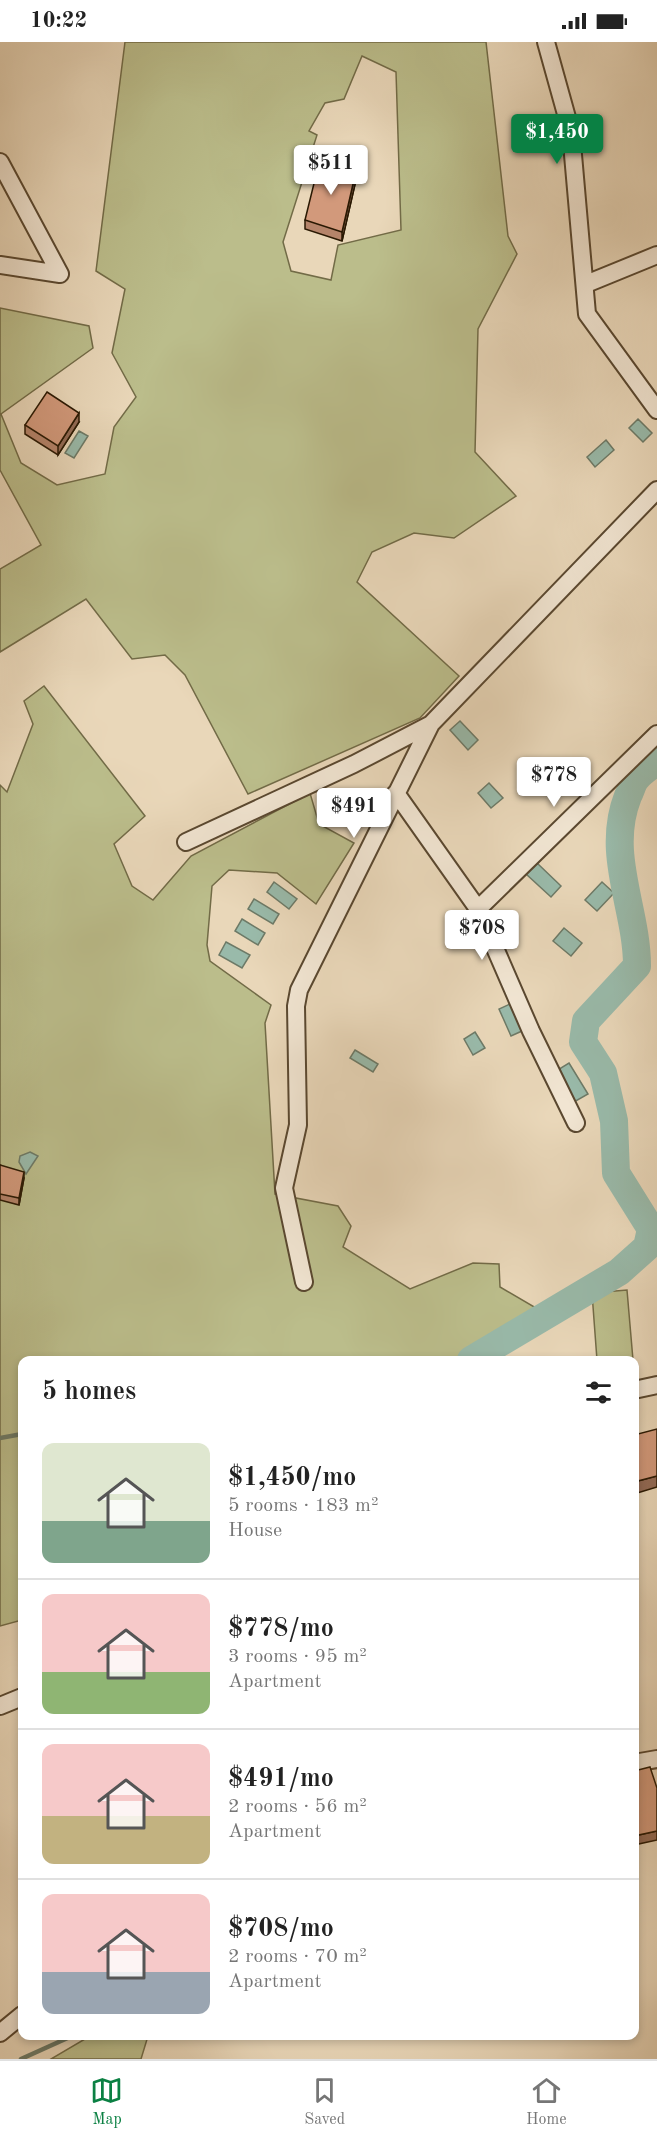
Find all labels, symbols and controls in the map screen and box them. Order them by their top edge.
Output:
text: 10:22 [30,10,87,32]
pin: $1,450 [508,114,606,165]
text: $1,450 [525,123,589,143]
pin: $511 [295,145,367,196]
text: $511 [308,154,354,174]
pin: $778 [518,757,590,808]
text: $778 [531,766,577,786]
pin: $491 [318,788,390,839]
text: $491 [331,797,377,817]
pin: $708 [446,910,518,961]
text: $708 [459,919,505,939]
icon: filters [582,1376,615,1409]
text: 5 homes [42,1379,136,1405]
text: $1,450/mo [228,1465,356,1491]
icon: home [90,1467,162,1539]
text: 5 rooms · 183 m² [228,1496,378,1516]
text: House [228,1521,282,1541]
text: $778/mo [228,1616,334,1642]
icon: home [90,1618,162,1690]
text: 3 rooms · 95 m² [228,1647,367,1667]
text: Apartment [228,1672,322,1692]
text: $491/mo [228,1766,334,1792]
icon: home [90,1768,162,1840]
text: 2 rooms · 56 m² [228,1797,367,1817]
text: Apartment [228,1822,322,1842]
text: $708/mo [228,1916,334,1942]
icon: home [90,1918,162,1990]
text: 2 rooms · 70 m² [228,1947,367,1967]
text: Apartment [228,1972,322,1992]
tab: Map [90,2074,123,2130]
tab: Saved [304,2074,345,2130]
tab: Home [526,2074,567,2130]

